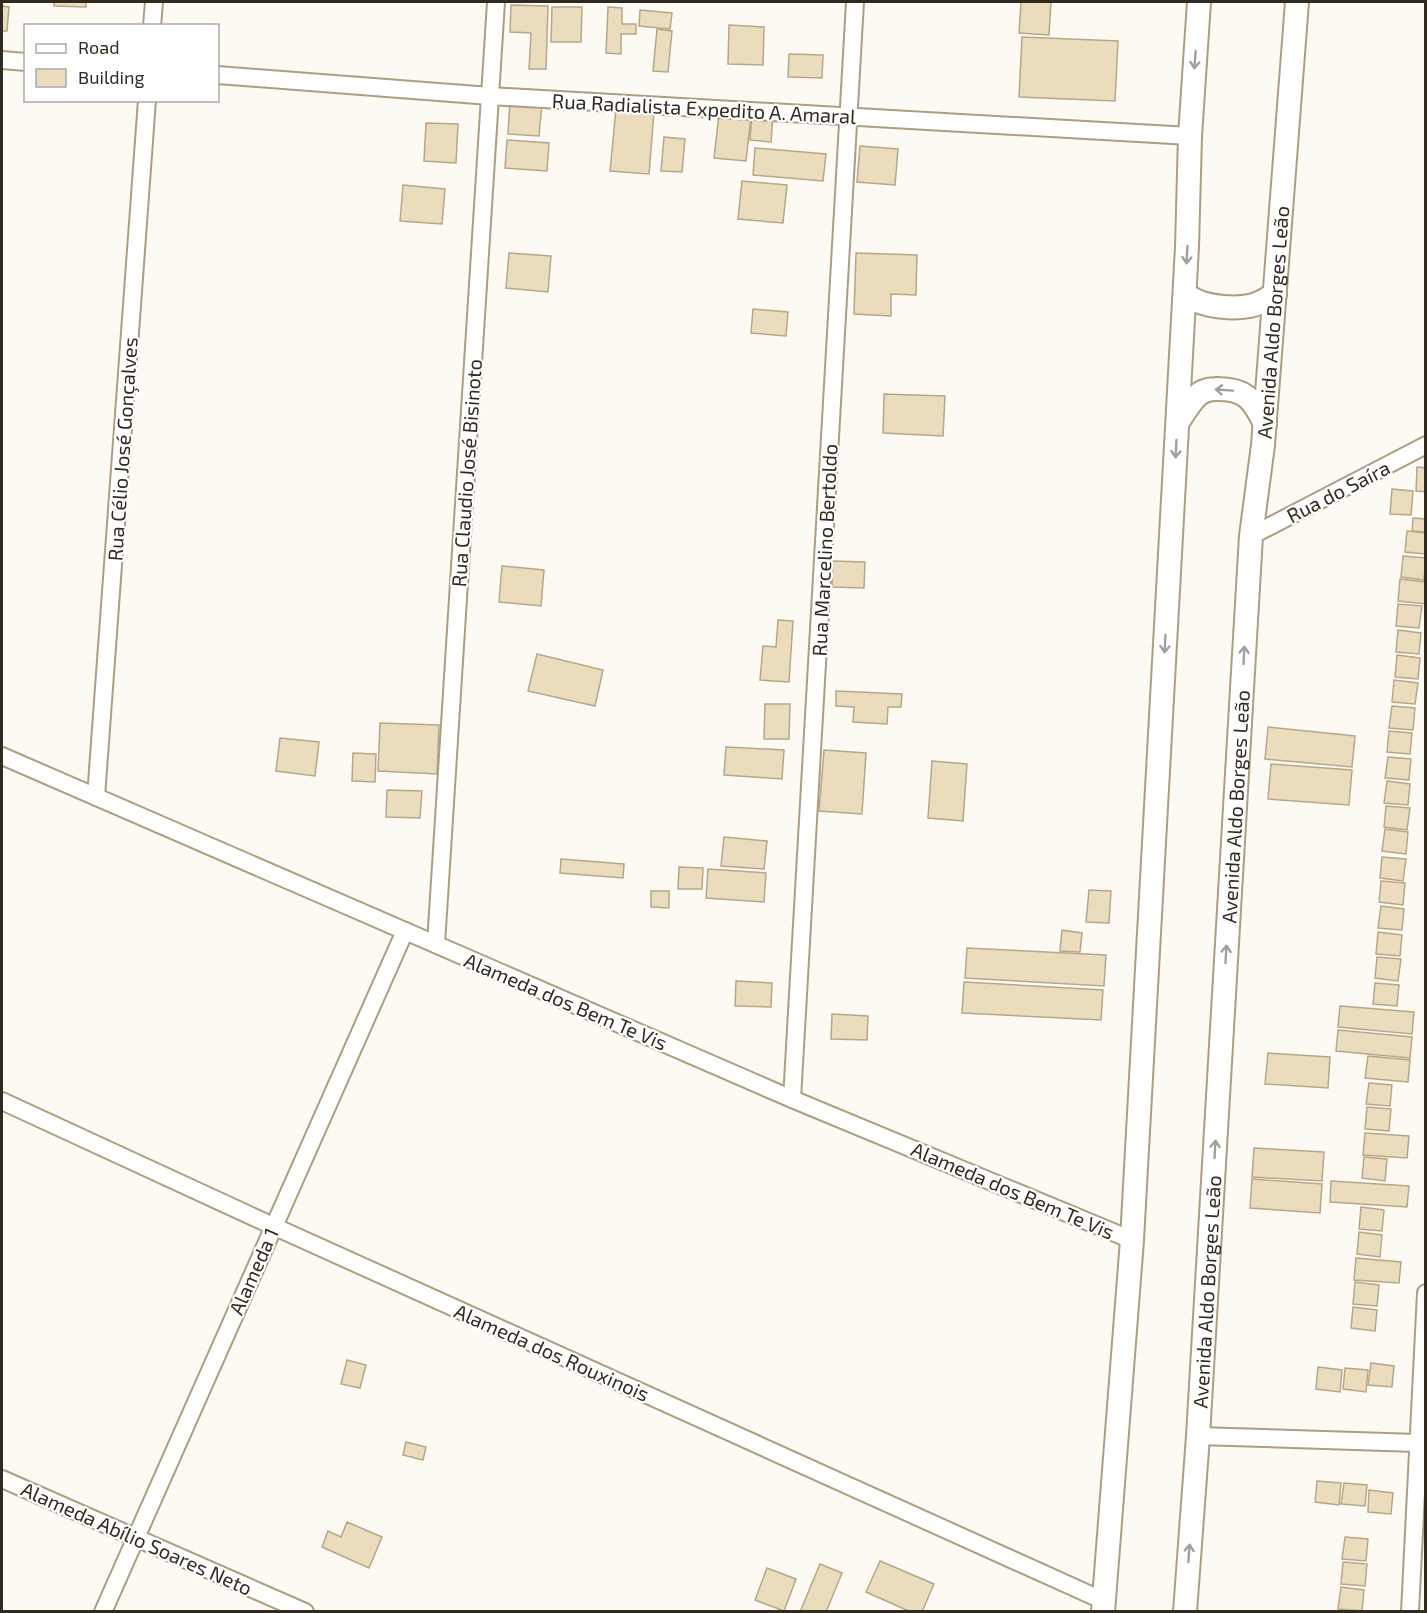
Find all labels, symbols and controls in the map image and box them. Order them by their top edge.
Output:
legend [24,24,219,102]
text: Road [78,36,119,58]
one-way arrow [1190,49,1201,69]
text: Building [78,66,145,88]
street label: Rua Radialista Expedito A. Amaral [551,88,857,128]
street label: Avenida Aldo Borges Leão [1252,205,1293,440]
one-way arrow [1181,244,1192,264]
street label: Rua Célio José Gonçalves [102,336,143,562]
street label: Rua Claudio José Bisinoto [446,358,486,588]
one-way arrow [1214,384,1234,395]
one-way arrow [1170,439,1181,459]
street label: Rua Marcelino Bertoldo [806,443,842,657]
street label: Rua do Saíra [1282,455,1394,527]
one-way arrow [1160,634,1171,654]
one-way arrow [1239,645,1250,665]
street label: Avenida Aldo Borges Leão [1216,689,1254,924]
one-way arrow [1221,945,1232,965]
street label: Alameda dos Bem Te Vis [461,947,671,1055]
street label: Alameda dos Bem Te Vis [908,1136,1118,1244]
one-way arrow [1210,1140,1221,1159]
street label: Avenida Aldo Borges Leão [1188,1174,1225,1409]
street label: Alameda 1 [223,1224,283,1318]
street label: Alameda dos Rouxinois [451,1298,653,1406]
street label: Alameda Abílio Soares Neto [18,1476,256,1600]
one-way arrow [1184,1544,1195,1564]

